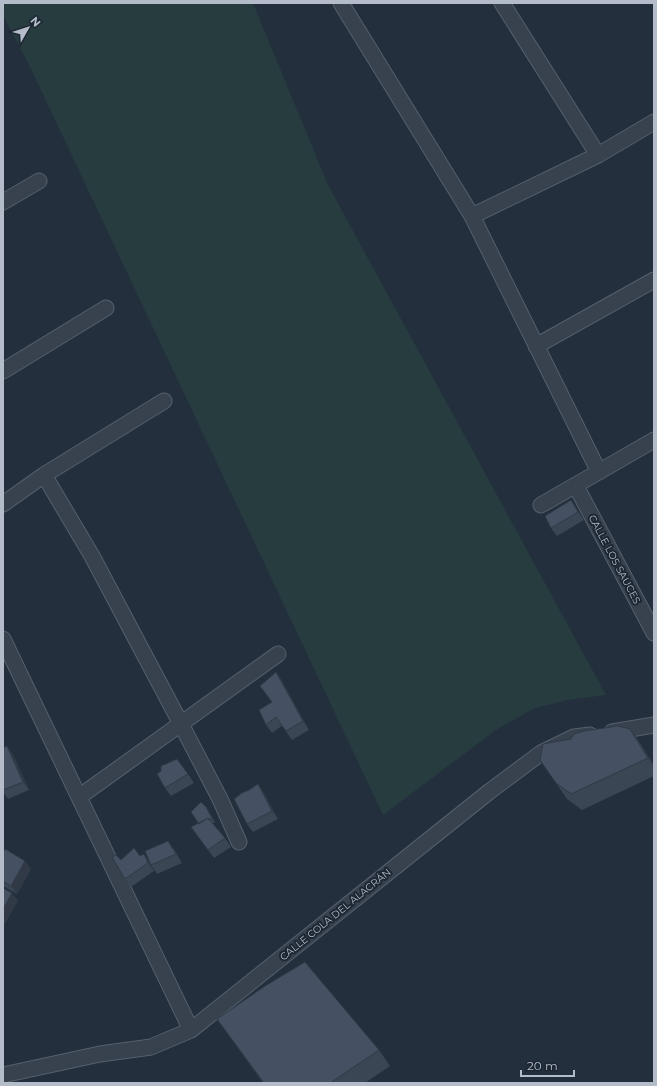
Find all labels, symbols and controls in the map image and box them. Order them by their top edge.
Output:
north arrow [8,8,48,48]
text: N [28,14,44,30]
street label: CALLE LOS SAUCES [586,512,644,606]
street label: CALLE COLA DEL ALACRÁN [277,866,393,963]
scale bar [521,1052,574,1078]
text: 20 m [527,1058,558,1073]

